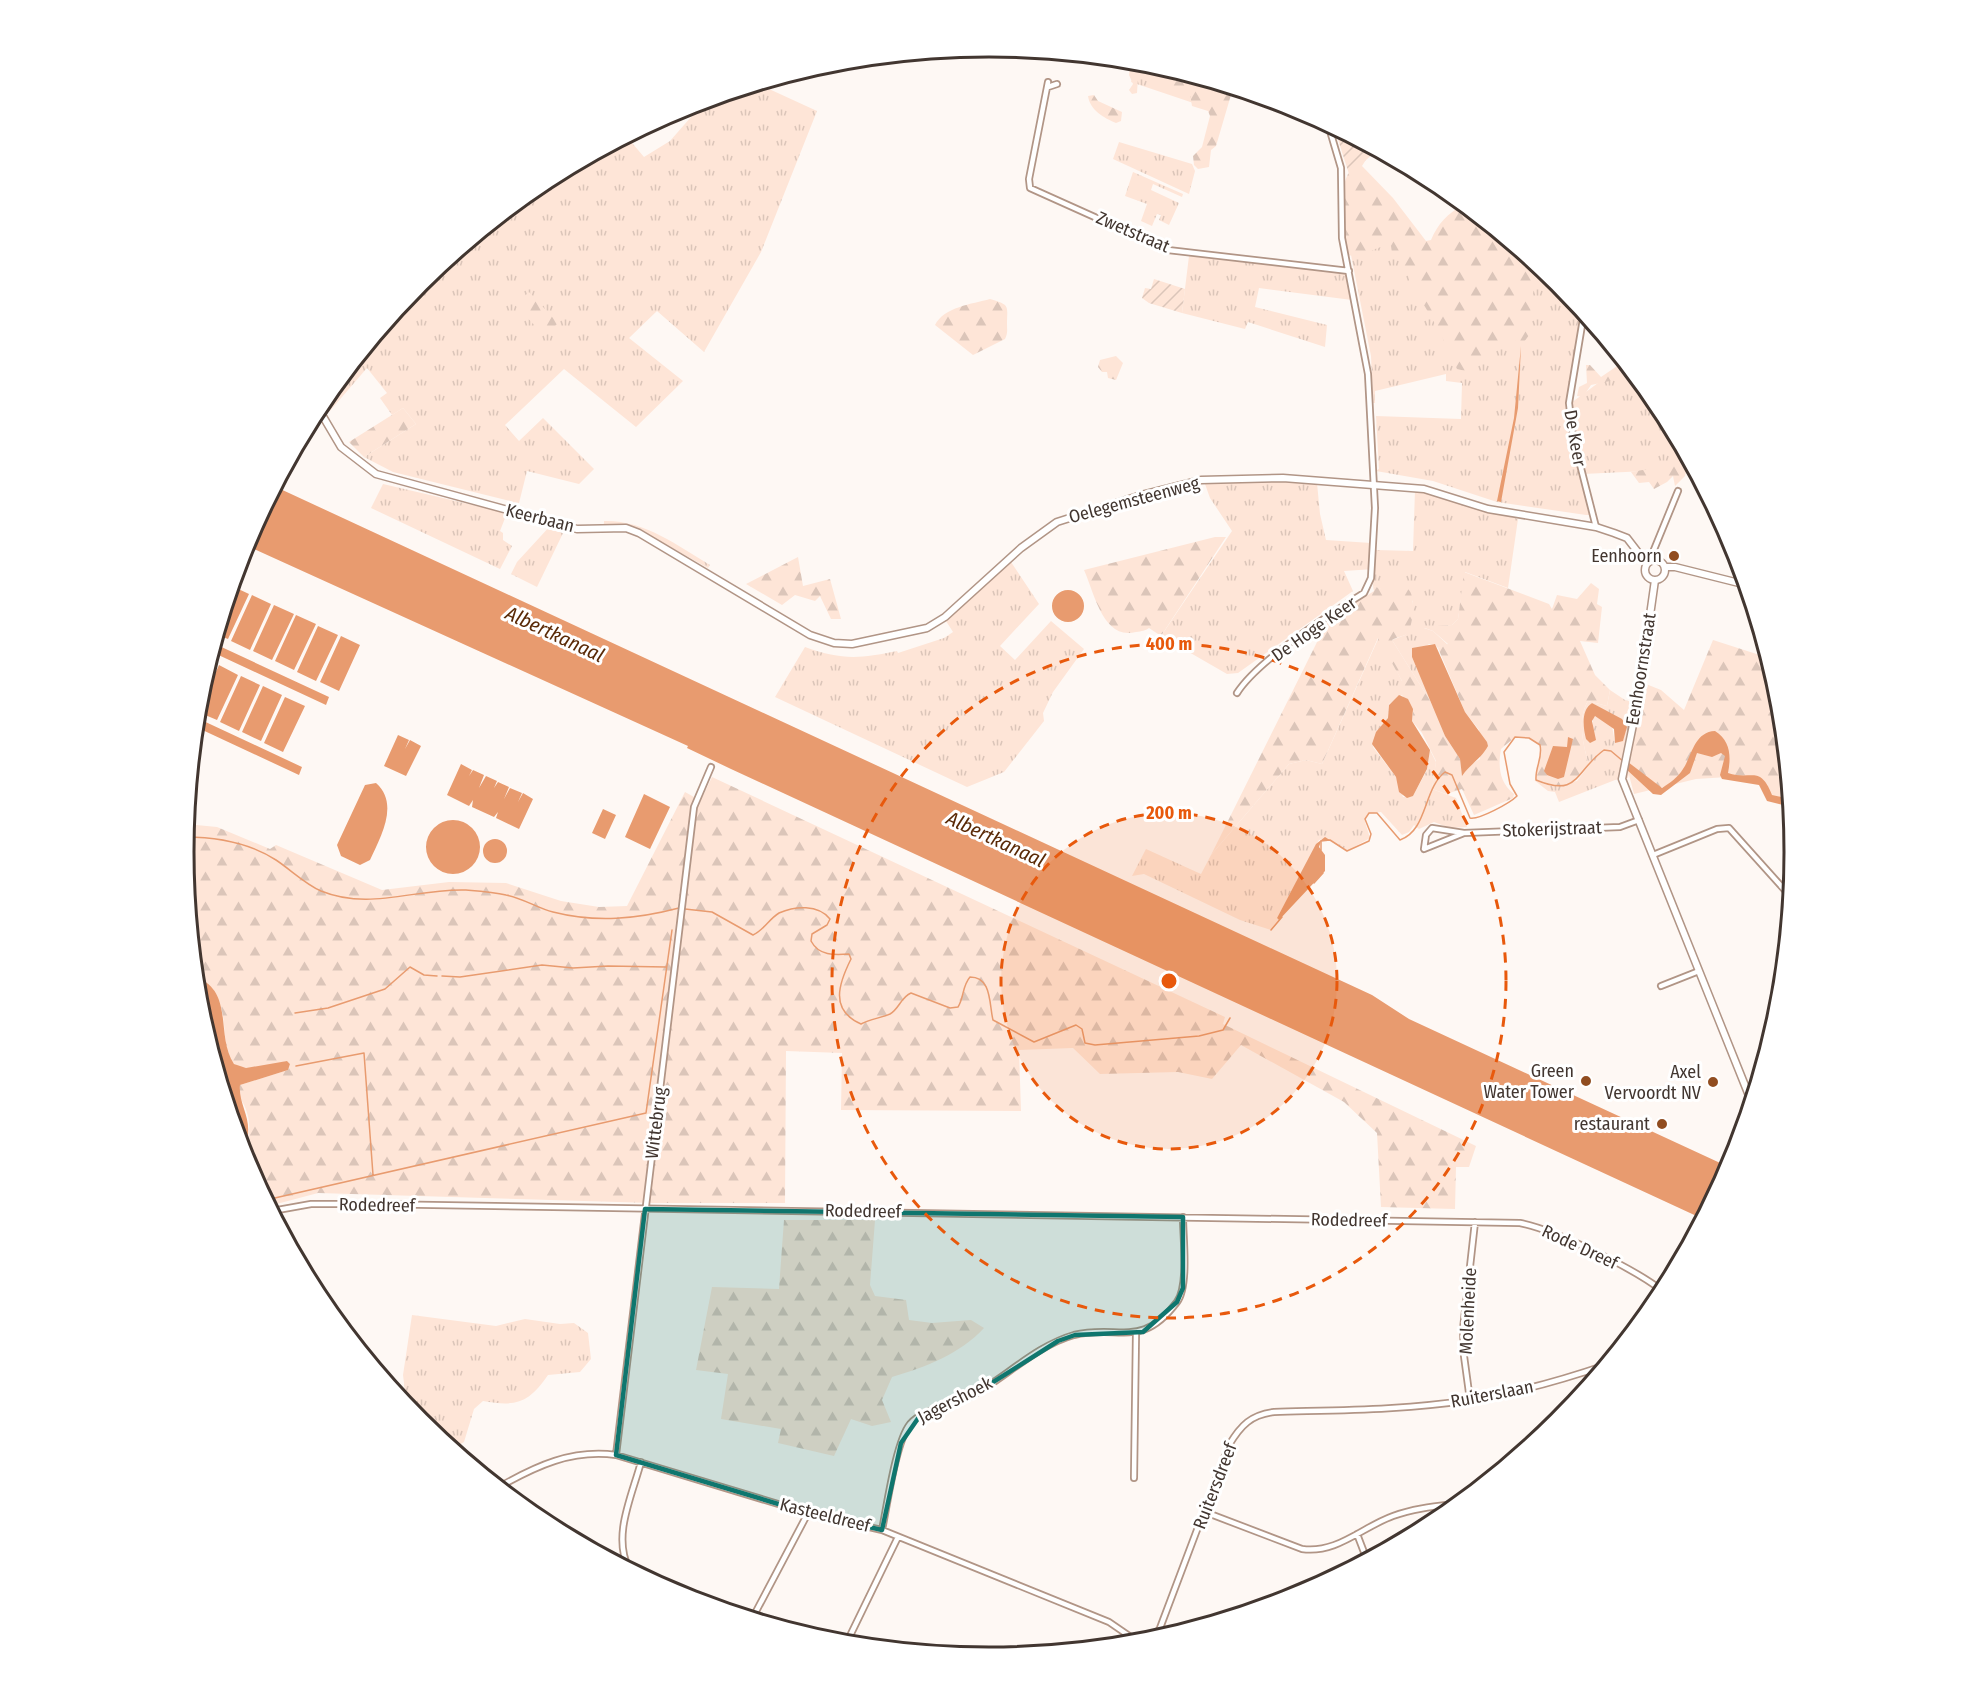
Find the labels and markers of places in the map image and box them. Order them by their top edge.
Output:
place label: Eenhoorn [1591,545,1662,567]
marker: Eenhoorn [1667,549,1681,563]
centre of rings [1159,971,1179,991]
place label: Green Water Tower [1483,1060,1575,1103]
place label: Axel Vervoordt NV [1605,1061,1702,1104]
marker: Green Water Tower [1579,1074,1593,1088]
marker: Axel Vervoordt NV [1706,1075,1720,1089]
place label: restaurant [1574,1113,1650,1135]
marker: restaurant [1655,1117,1669,1131]

